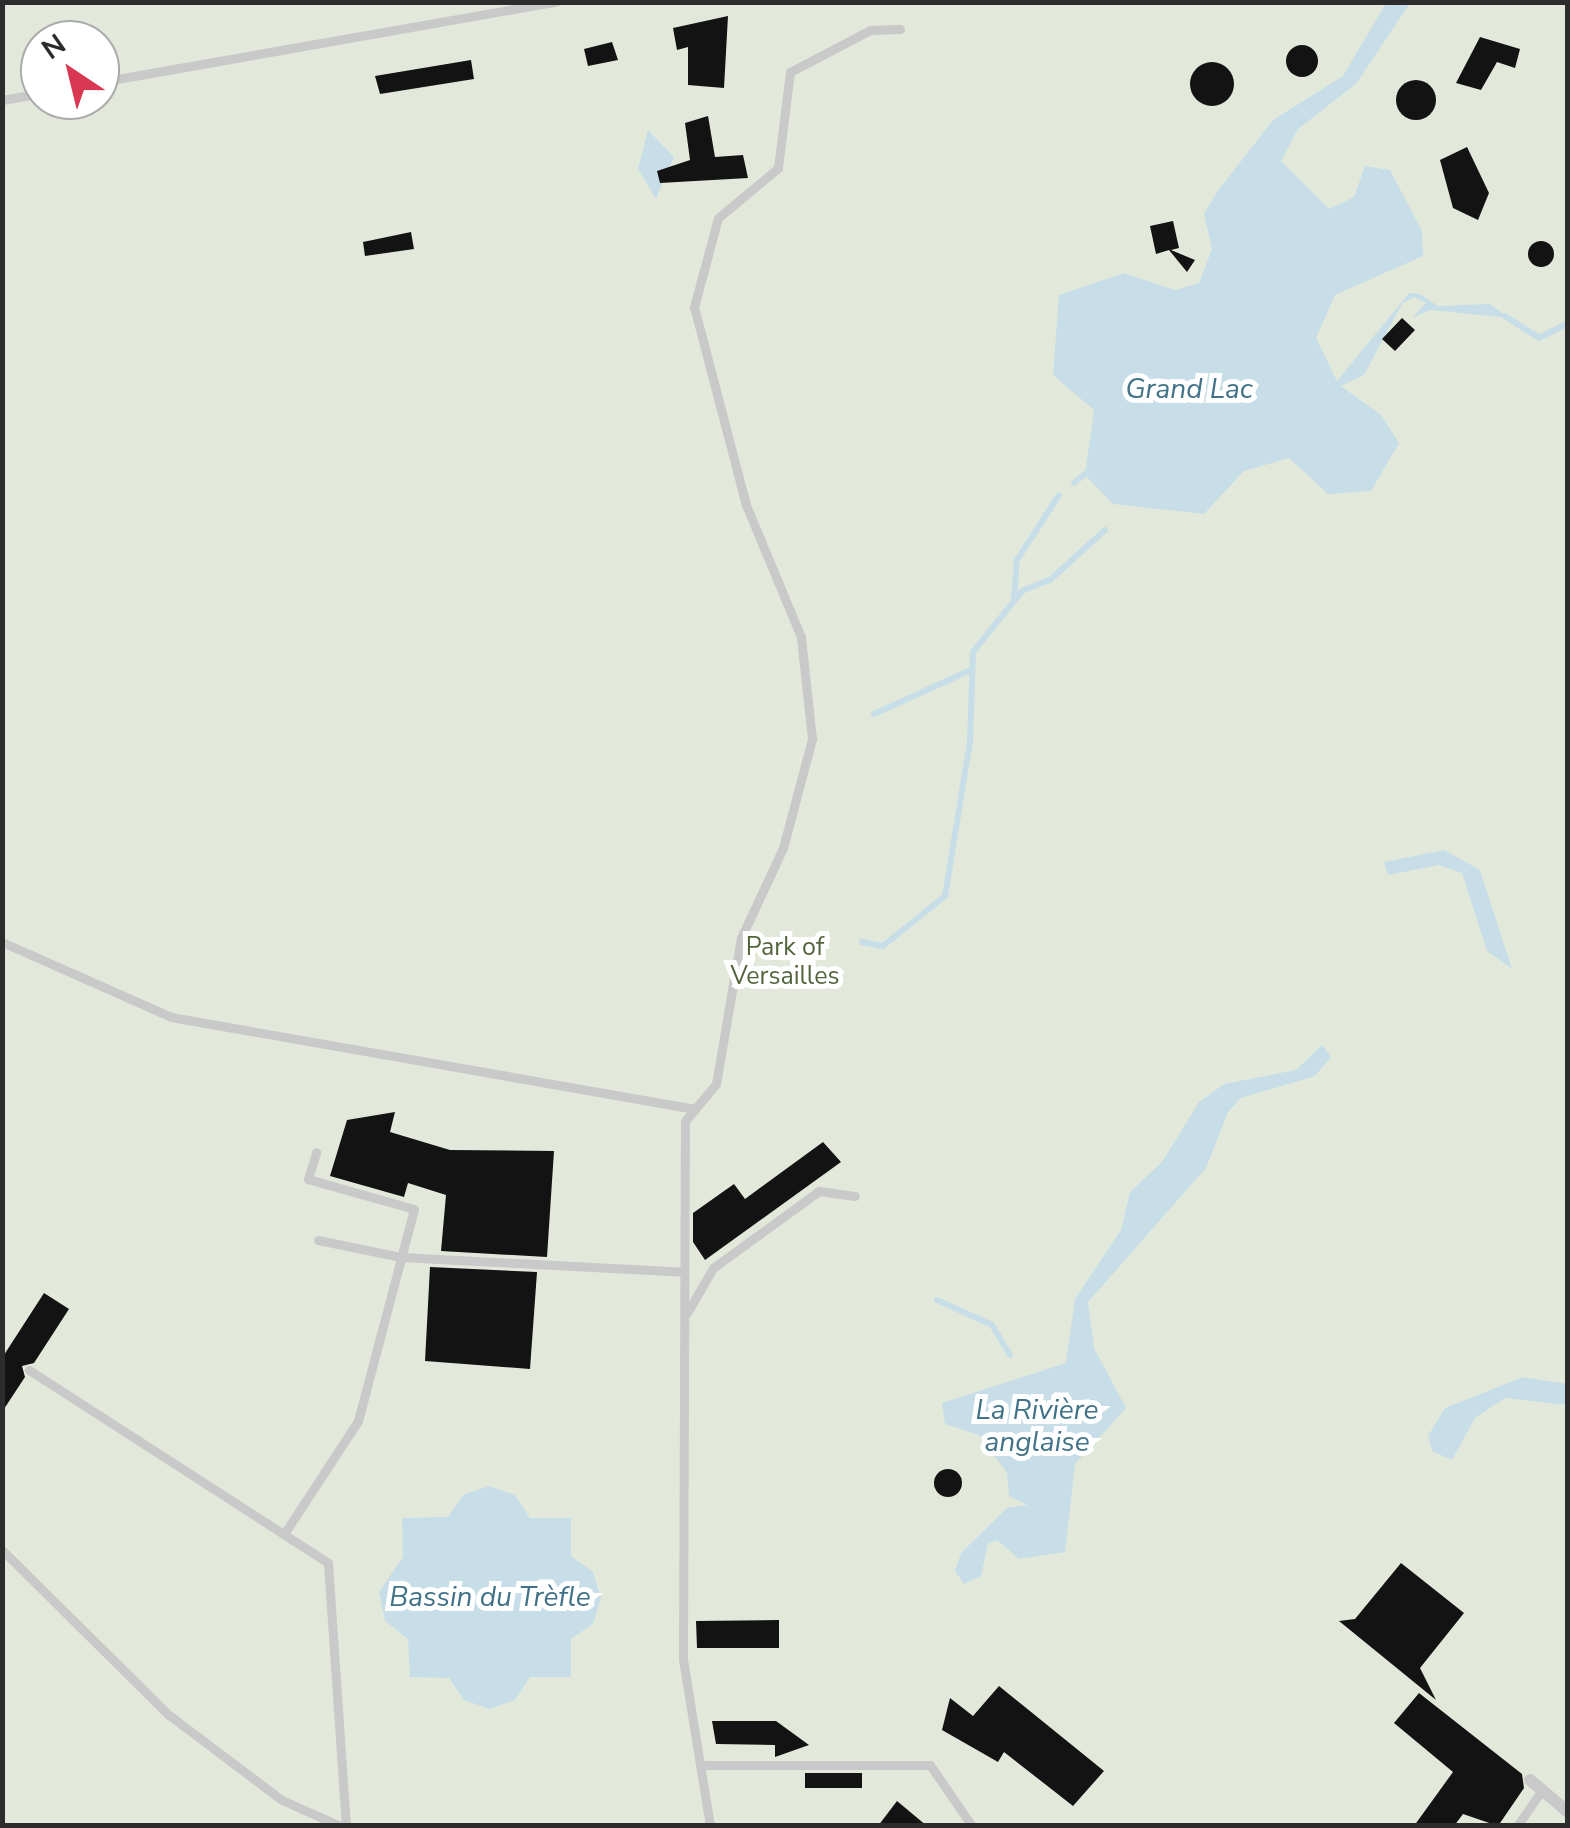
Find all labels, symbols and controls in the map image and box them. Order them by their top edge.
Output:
north arrow [20,20,120,120]
text: N [34,25,73,69]
water label: Grand Lac [1125,372,1253,406]
park label: Park of Versailles [731,933,839,992]
water label: La Rivière anglaise [975,1393,1099,1459]
water label: Bassin du Trèfle [389,1580,591,1614]

